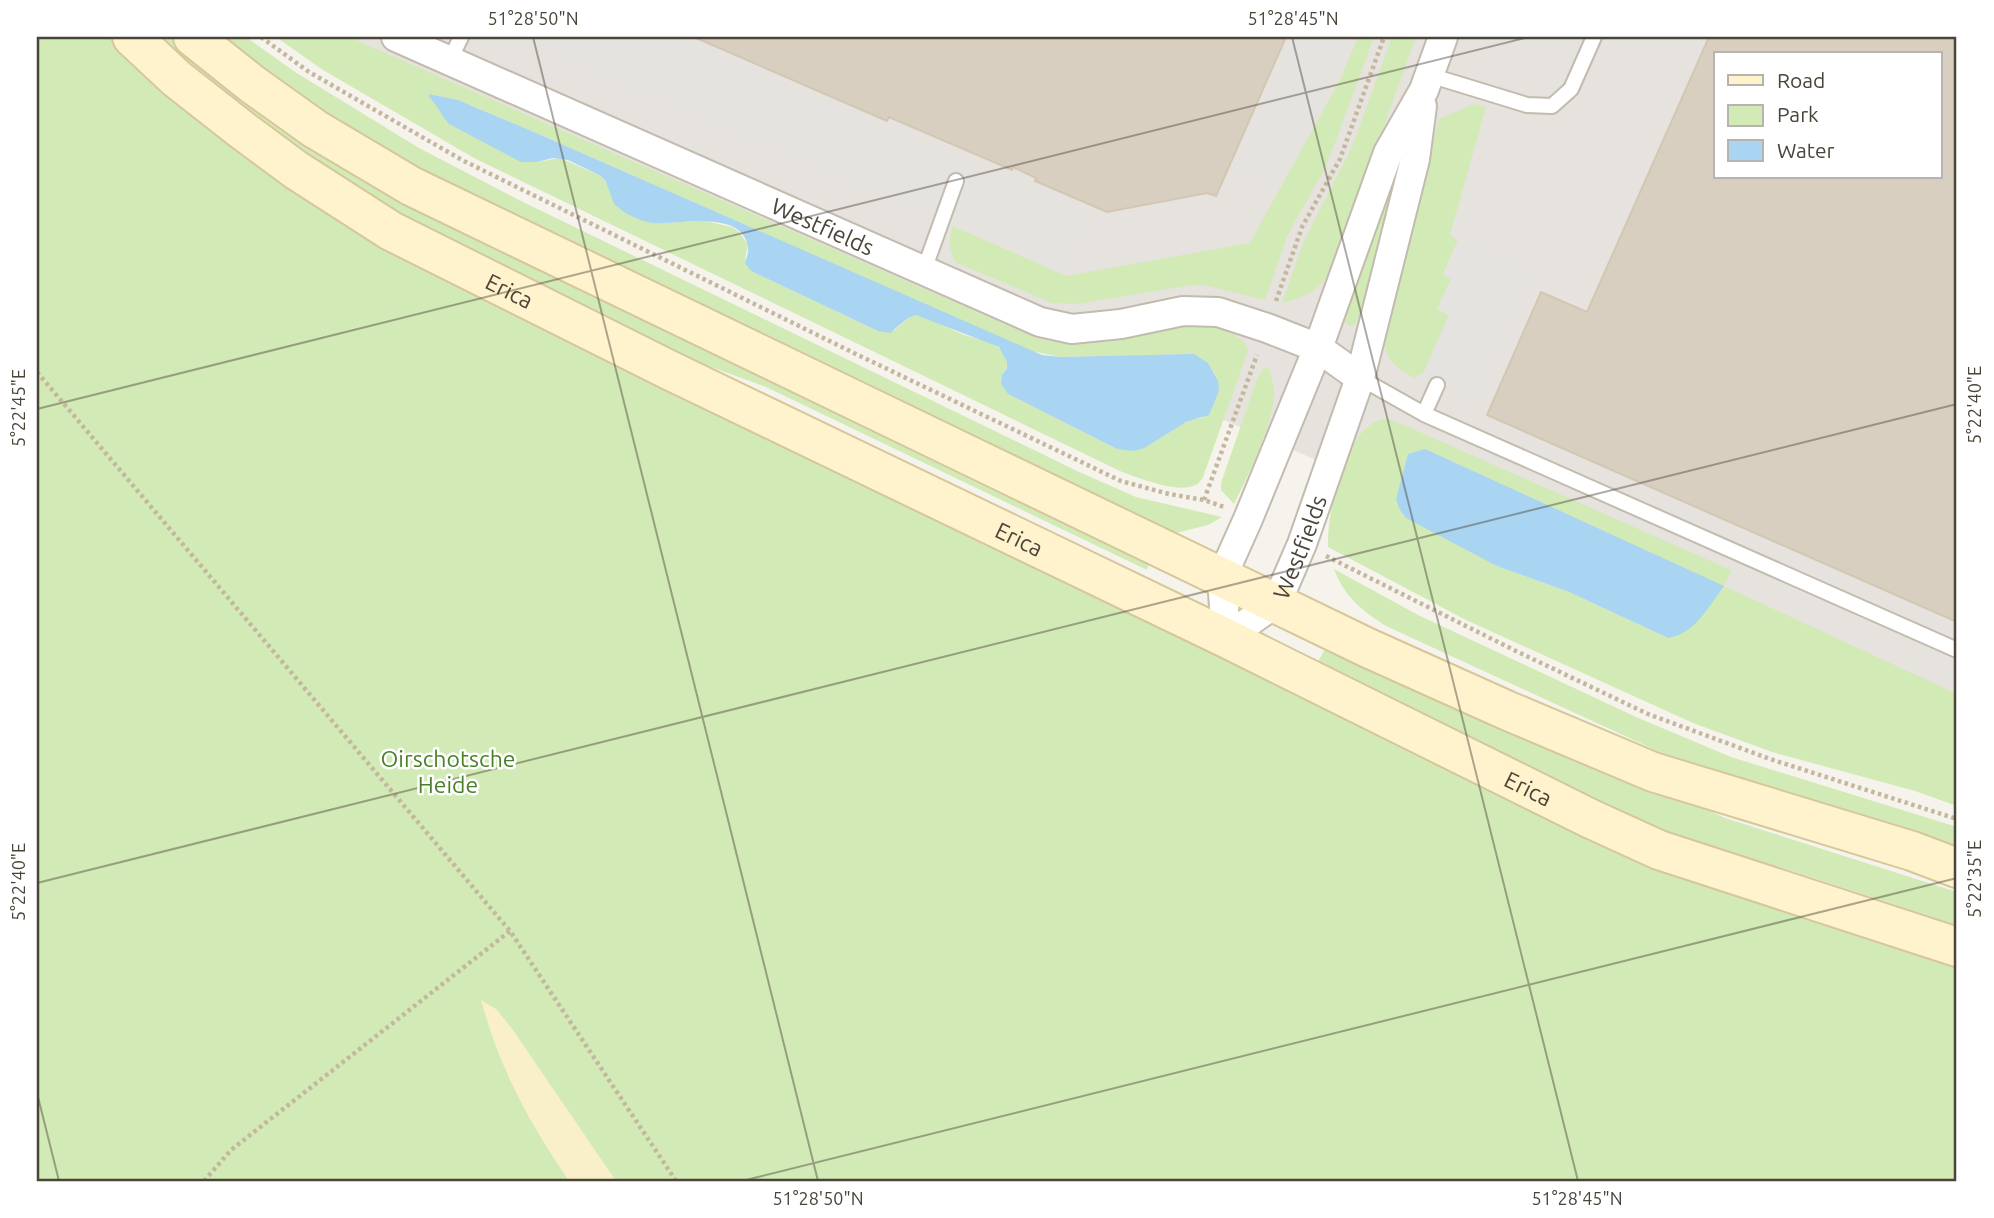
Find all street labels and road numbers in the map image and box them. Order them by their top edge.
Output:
street label: Westfields [768,192,878,260]
street label: Erica [482,268,538,313]
street label: Westfields [1267,492,1331,602]
street label: Erica [992,517,1047,561]
street label: Erica [1501,766,1556,810]

